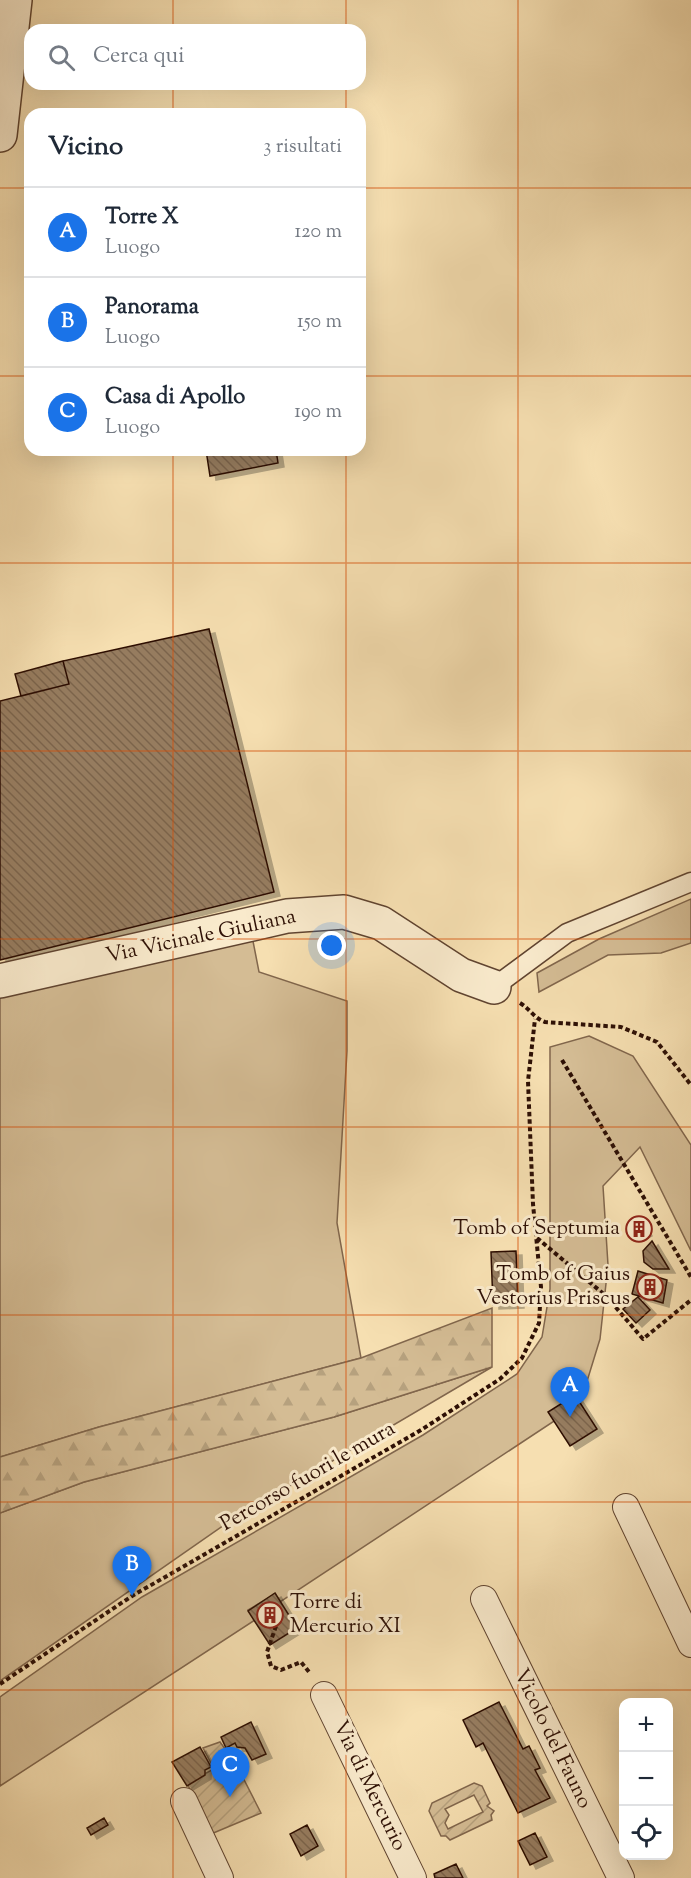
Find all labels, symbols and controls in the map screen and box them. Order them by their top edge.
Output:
search box [24,24,366,90]
icon: search [45,41,78,74]
text: Cerca qui [93,41,184,73]
text: Vicino [48,129,123,166]
text: 3 risultati [263,133,342,162]
text: Torre X [105,202,179,234]
text: A [59,218,76,247]
text: 120 m [294,218,342,247]
text: Luogo [105,234,160,263]
text: Panorama [105,292,199,324]
text: B [61,308,74,337]
text: 150 m [297,308,342,337]
text: Luogo [105,324,160,353]
text: Casa di Apollo [105,382,245,414]
text: C [59,398,76,427]
text: 190 m [294,398,342,427]
text: Luogo [105,414,160,443]
street label: Via Vicinale Giuliana [103,902,299,972]
your location [317,931,346,960]
place label: Tomb of Septumia [453,1214,620,1244]
building icon: Tomb of Septumia [624,1214,654,1244]
place label: Tomb of Gaius Vestorius Priscus [476,1260,630,1314]
building icon: Tomb of Gaius Vestorius Priscus [635,1272,665,1302]
pin: A [550,1368,590,1417]
street label: Percorso fuori le mura [215,1414,401,1539]
pin: B [112,1546,152,1596]
place label: Torre di Mercurio XI [290,1588,401,1642]
building icon: Torre di Mercurio XI [255,1600,285,1630]
street label: Vicolo del Fauno [505,1664,599,1814]
map controls [619,1698,673,1860]
button: + [619,1698,673,1752]
street label: Via di Mercurio [324,1716,414,1856]
pin: C [210,1748,250,1797]
button: − [619,1752,673,1806]
button: locate [619,1806,673,1860]

